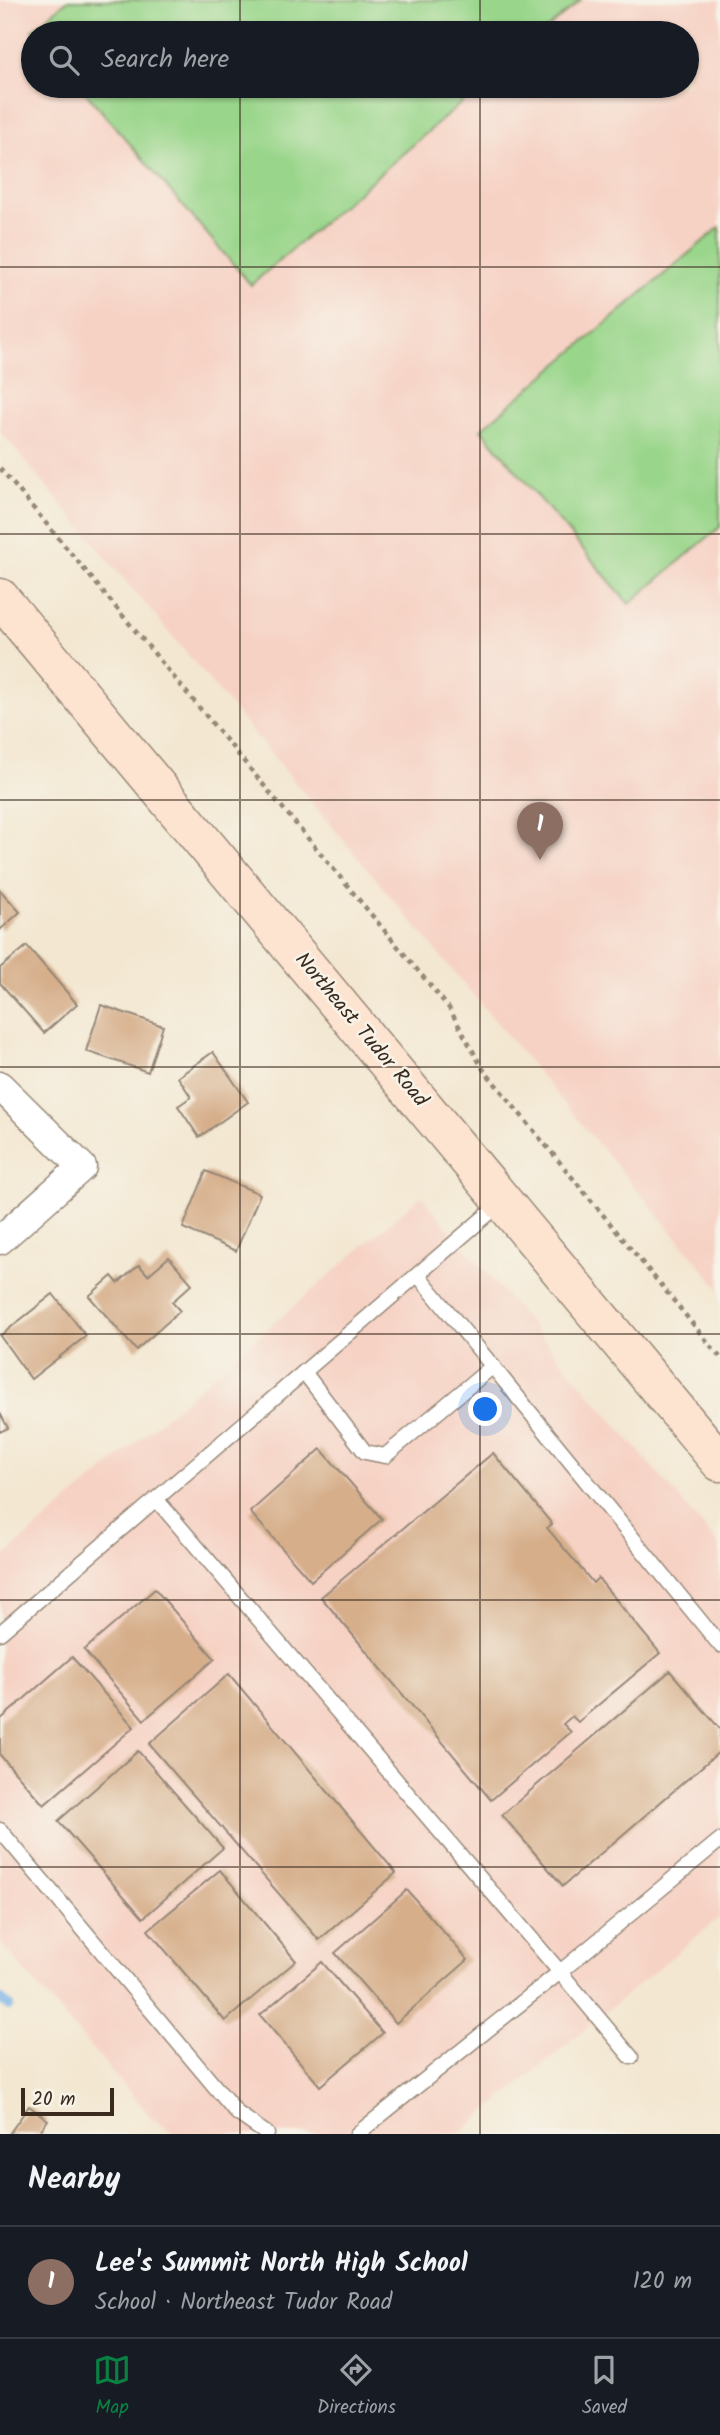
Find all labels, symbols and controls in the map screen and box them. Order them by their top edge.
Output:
search box [21,21,699,98]
text: Search here [101,39,229,81]
icon: search [45,41,83,79]
pin: 1 [517,802,563,860]
street label: Northeast Tudor Road [286,945,436,1115]
your location [468,1392,502,1426]
scale bar [21,2085,114,2117]
text: 20 m [32,2085,75,2115]
text: Nearby [28,2156,120,2204]
text: Lee's Summit North High School [95,2243,468,2285]
text: 1 [48,2264,54,2300]
text: 120 m [632,2264,692,2300]
text: School · Northeast Tudor Road [95,2285,392,2321]
tab: Map [93,2351,131,2423]
tab: Directions [317,2351,396,2423]
tab: Saved [582,2351,627,2423]

